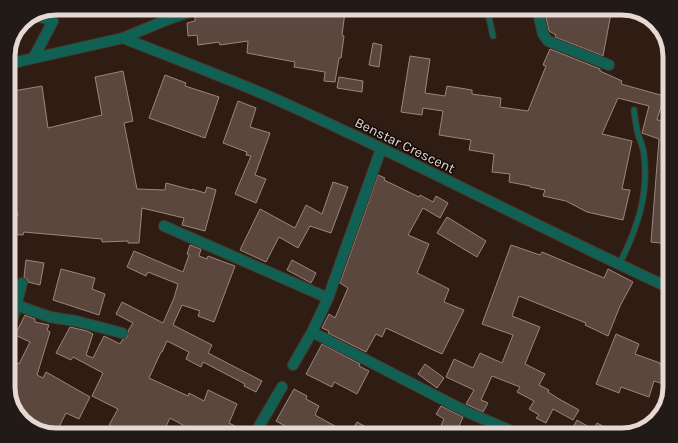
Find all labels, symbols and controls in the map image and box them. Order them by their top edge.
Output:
street label: Benstar Crescent [352,114,458,177]

